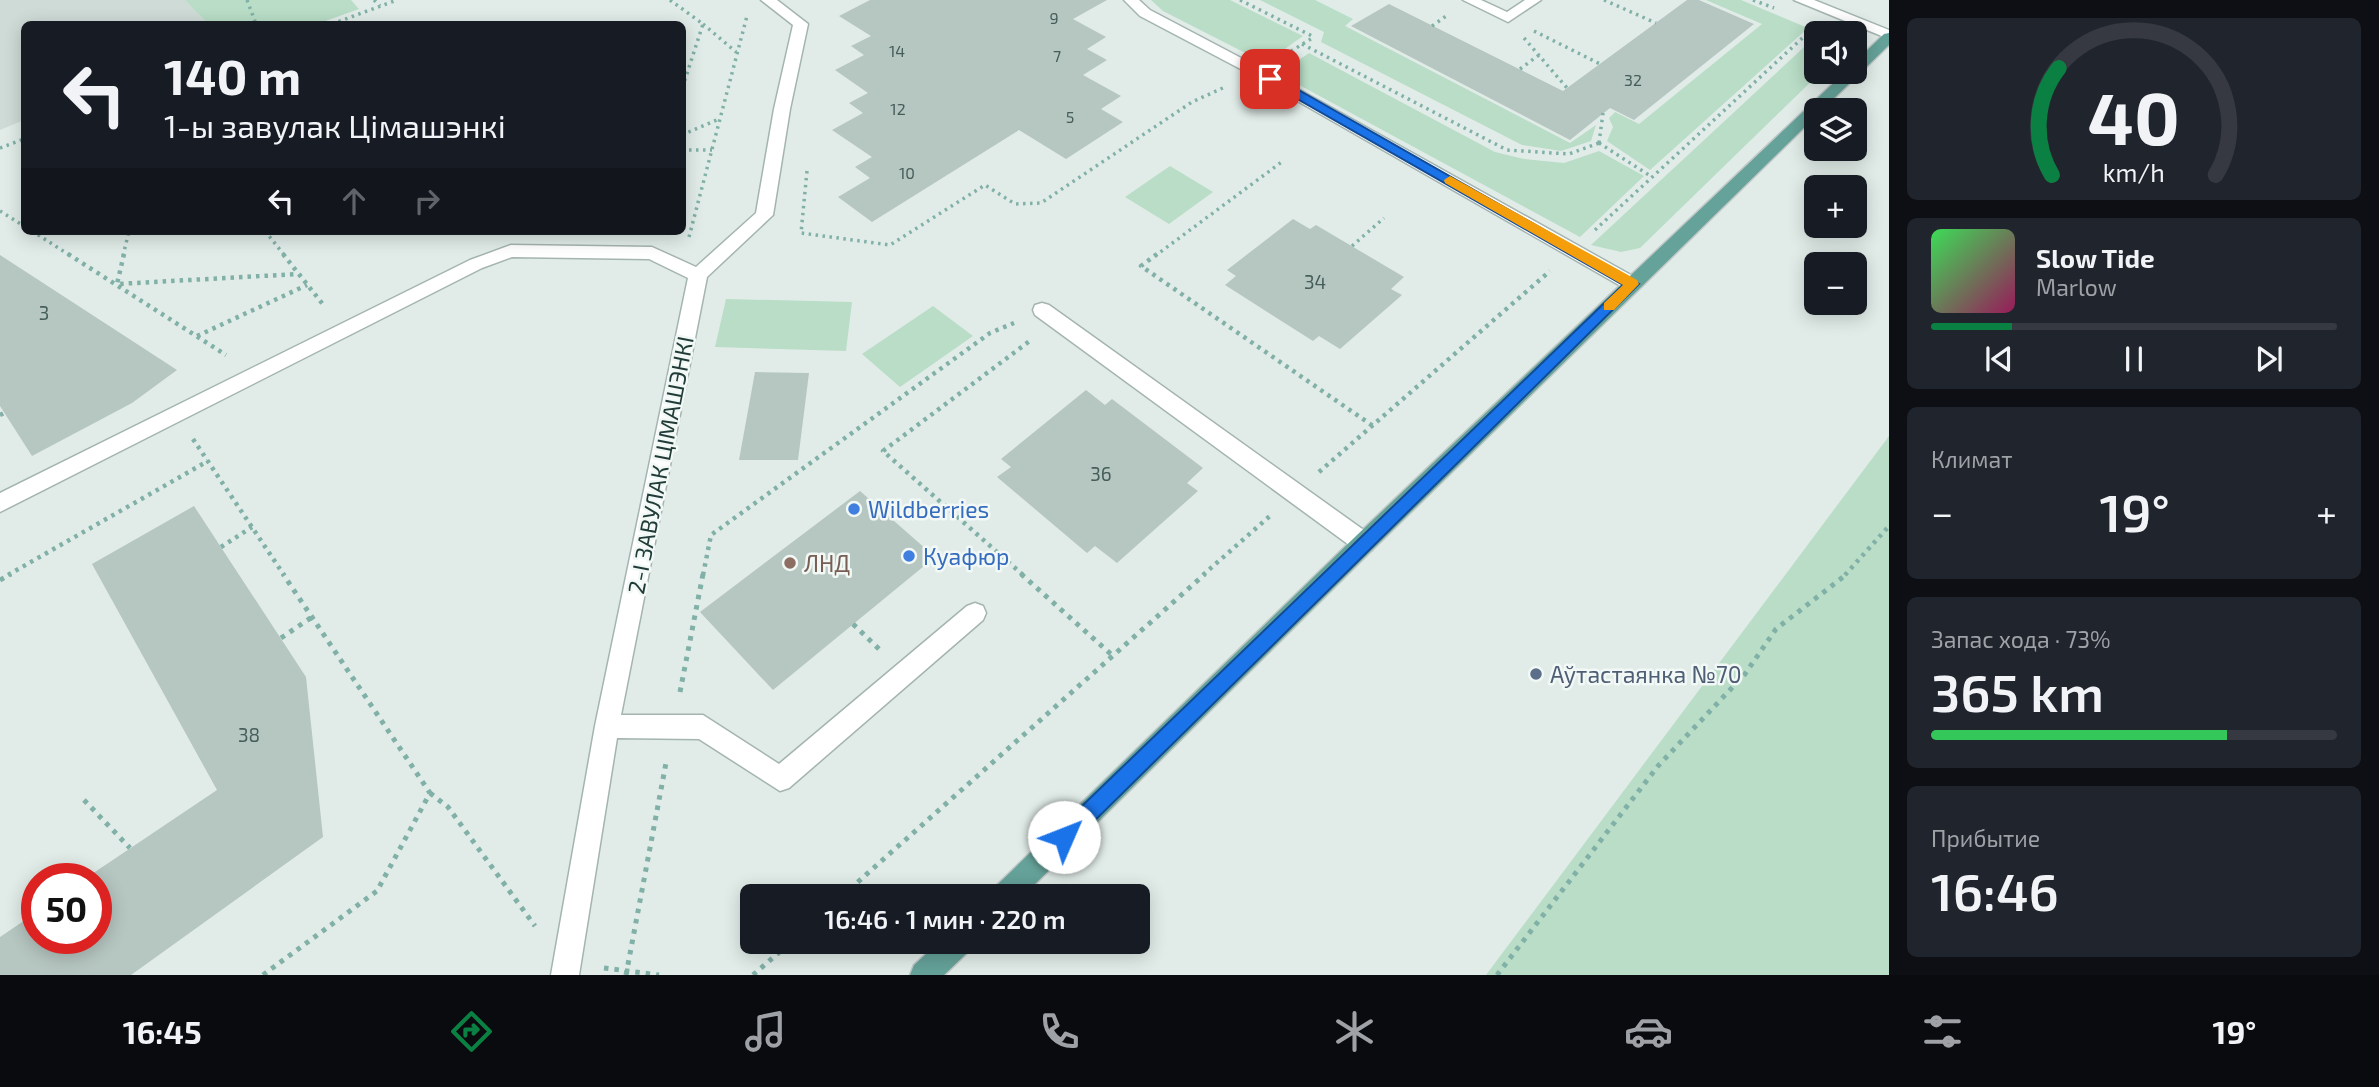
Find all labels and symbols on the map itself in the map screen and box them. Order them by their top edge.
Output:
house number: 9 [1049,8,1059,27]
house number: 14 [889,41,905,60]
house number: 7 [1053,46,1061,65]
pin [1240,49,1300,109]
house number: 32 [1624,70,1642,89]
house number: 12 [890,99,906,118]
house number: 5 [1066,107,1074,126]
house number: 10 [899,163,915,182]
house number: 34 [1304,270,1326,293]
house number: 3 [39,301,49,324]
street label: 2-І ЗАВУЛАК ЦІМАШЭНКІ [621,334,699,596]
house number: 36 [1090,462,1112,485]
place label: Wildberries [868,495,989,523]
marker: Wildberries [846,501,862,517]
place label: Куафюр [923,542,1010,571]
marker: Куафюр [901,548,917,564]
place label: ЛНД [804,549,850,577]
marker: ЛНД [782,555,798,571]
place label: Аўтастаянка №70 [1550,660,1742,689]
marker: Аўтастаянка №70 [1528,666,1544,682]
house number: 38 [238,723,260,746]
position arrow [1027,800,1101,874]
speed limit sign: 50 [21,863,112,954]

